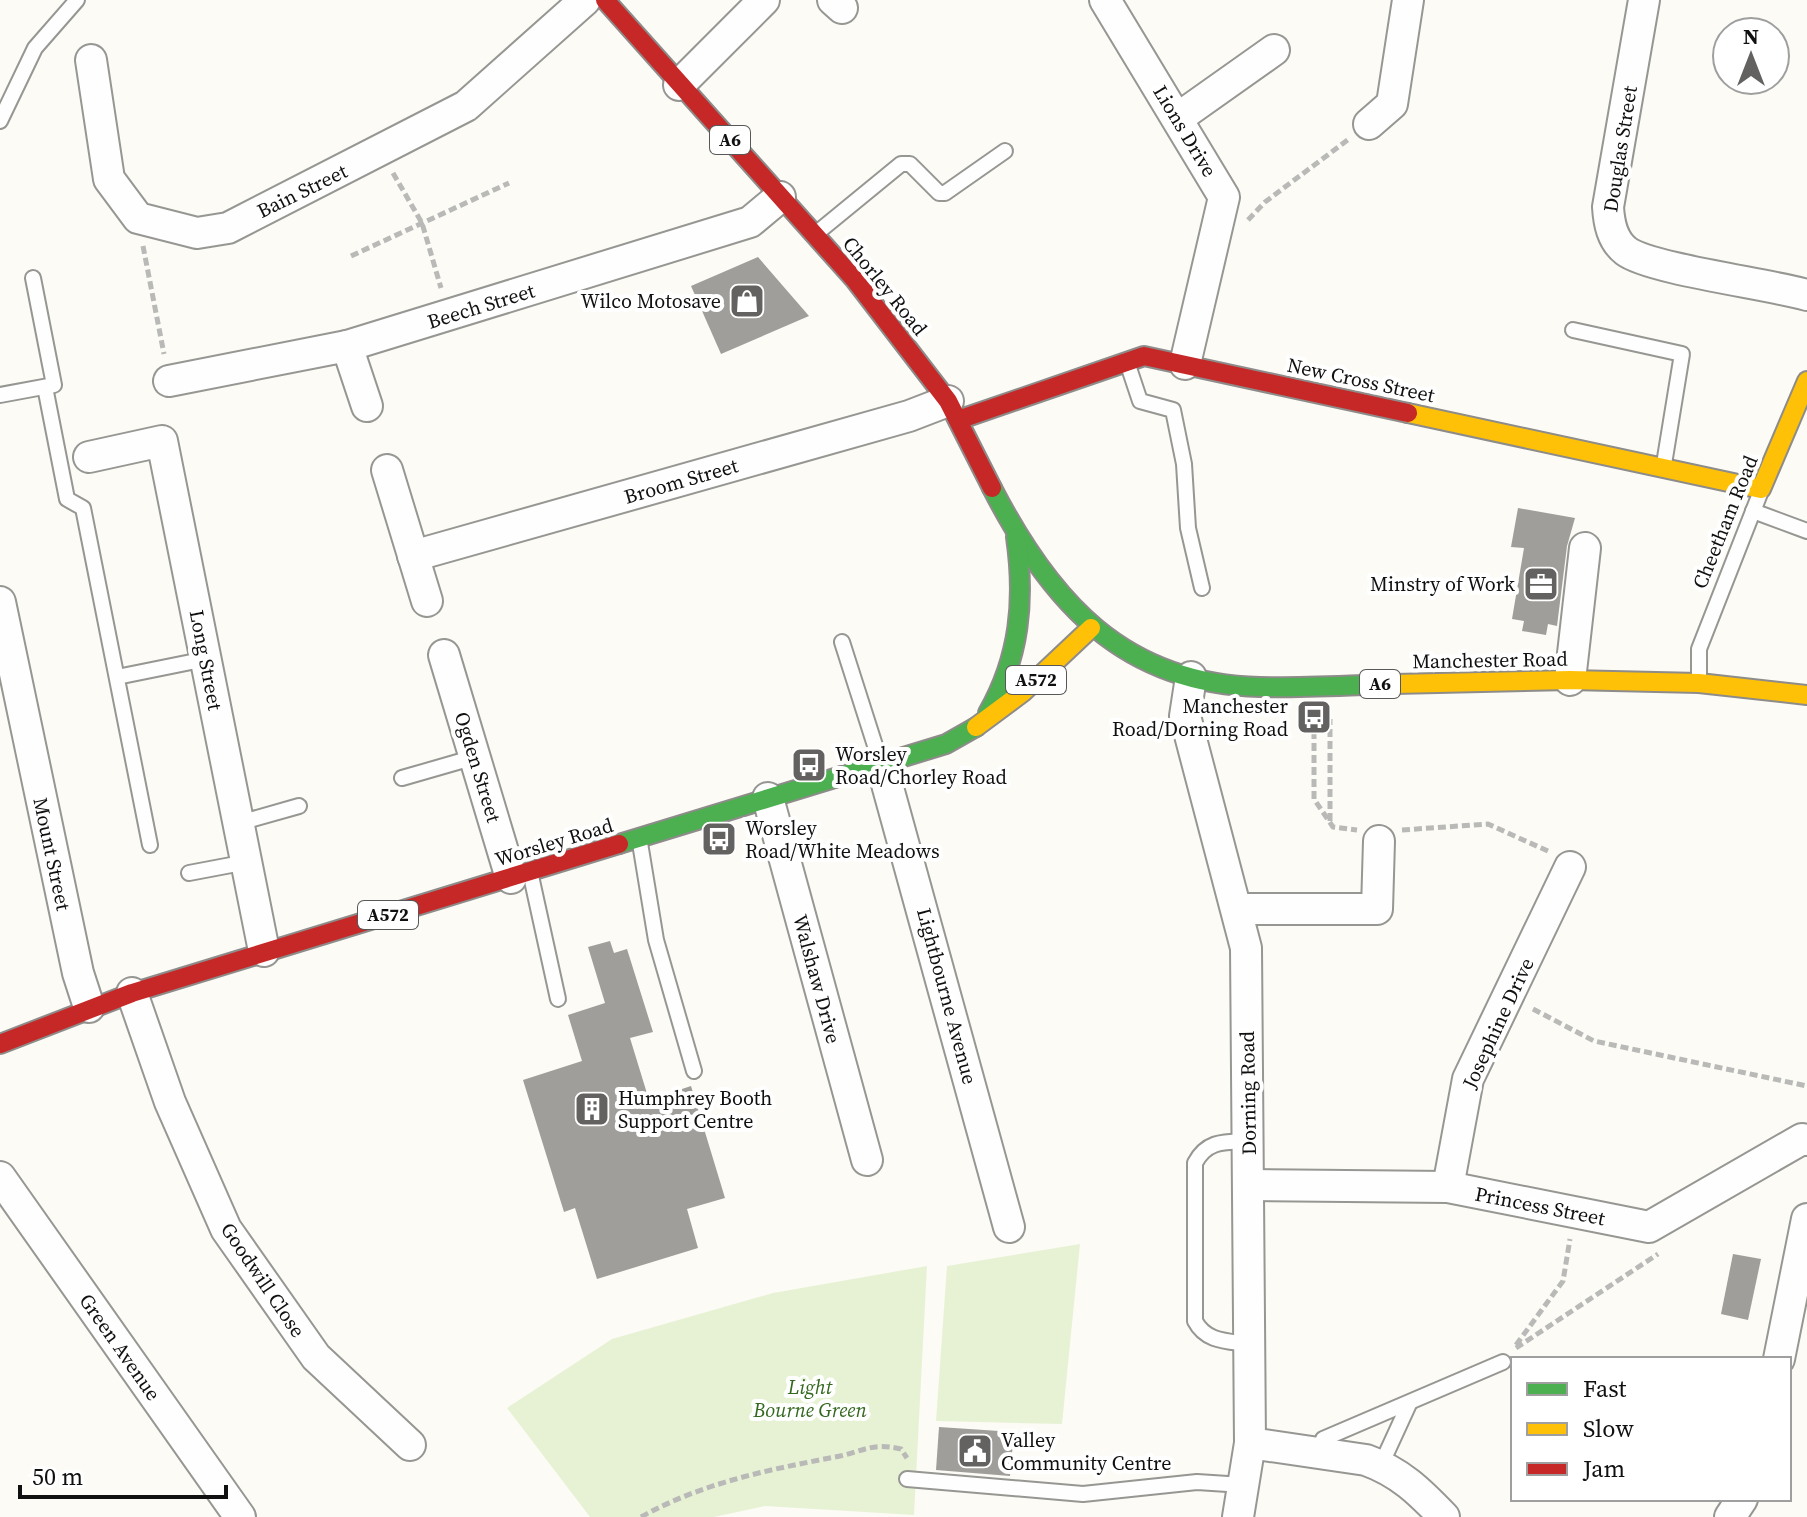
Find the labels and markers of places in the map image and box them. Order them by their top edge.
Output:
shop icon: Wilco Motosave [728,282,766,320]
place label: Wilco Motosave [581,287,721,315]
office icon: Minstry of Work [1522,565,1560,603]
place label: Minstry of Work [1370,570,1515,598]
place label: Manchester Road/Dorning Road [1112,692,1289,743]
bus stop icon: Manchester Road/Dorning Road [1295,698,1333,736]
place label: Worsley Road/Chorley Road [835,740,1008,791]
bus stop icon: Worsley Road/Chorley Road [790,746,828,784]
place label: Worsley Road/White Meadows [745,814,940,865]
bus stop icon: Worsley Road/White Meadows [700,820,738,858]
place label: Humphrey Booth Support Centre [618,1084,772,1135]
building icon: Humphrey Booth Support Centre [573,1090,611,1128]
place label: Valley Community Centre [1001,1426,1171,1477]
public building icon: Valley Community Centre [956,1432,994,1470]

